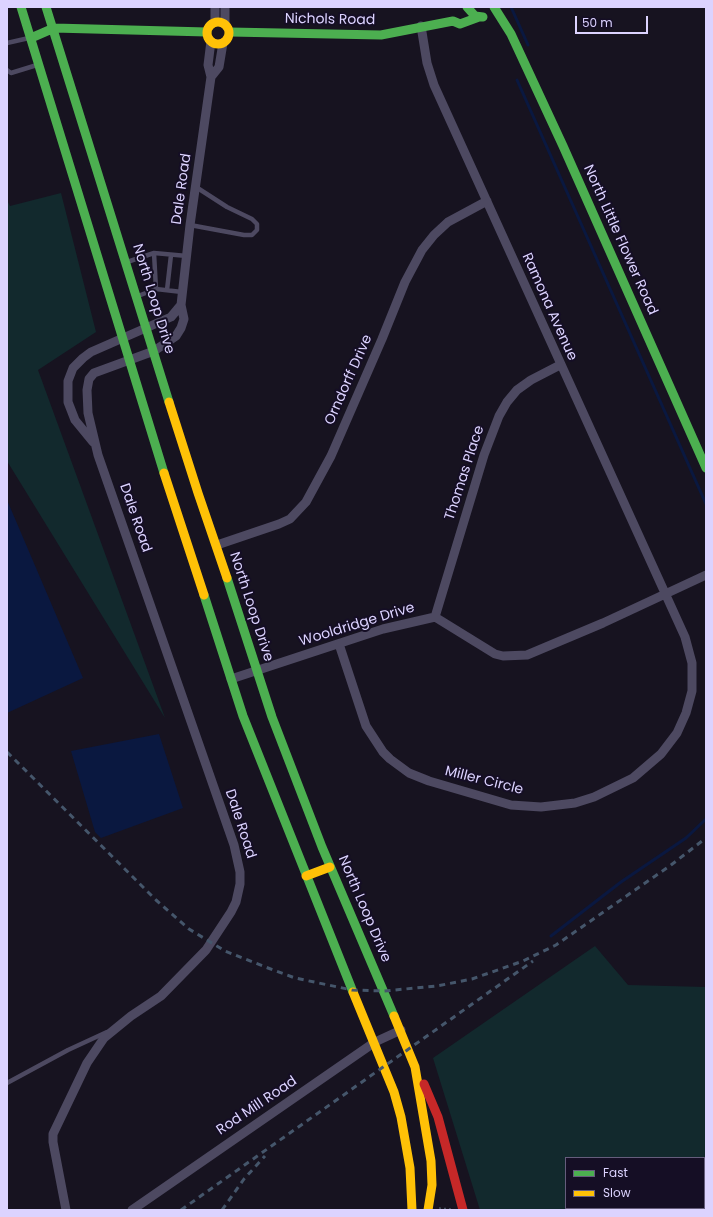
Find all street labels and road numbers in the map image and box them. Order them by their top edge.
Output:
street label: Nichols Road [285,11,375,29]
street label: Dale Road [169,152,195,226]
street label: North Little Flower Road [579,162,661,318]
street label: North Loop Drive [128,242,178,356]
street label: Ramona Avenue [518,251,580,363]
street label: Orndorff Drive [322,332,376,428]
street label: Thomas Place [442,424,488,522]
street label: Dale Road [115,481,155,555]
street label: North Loop Drive [225,550,277,664]
street label: Wooldridge Drive [297,599,417,651]
street label: Miller Circle [443,763,525,799]
street label: Dale Road [221,787,259,861]
street label: North Loop Drive [334,853,394,965]
street label: Rod Mill Road [214,1073,300,1139]

